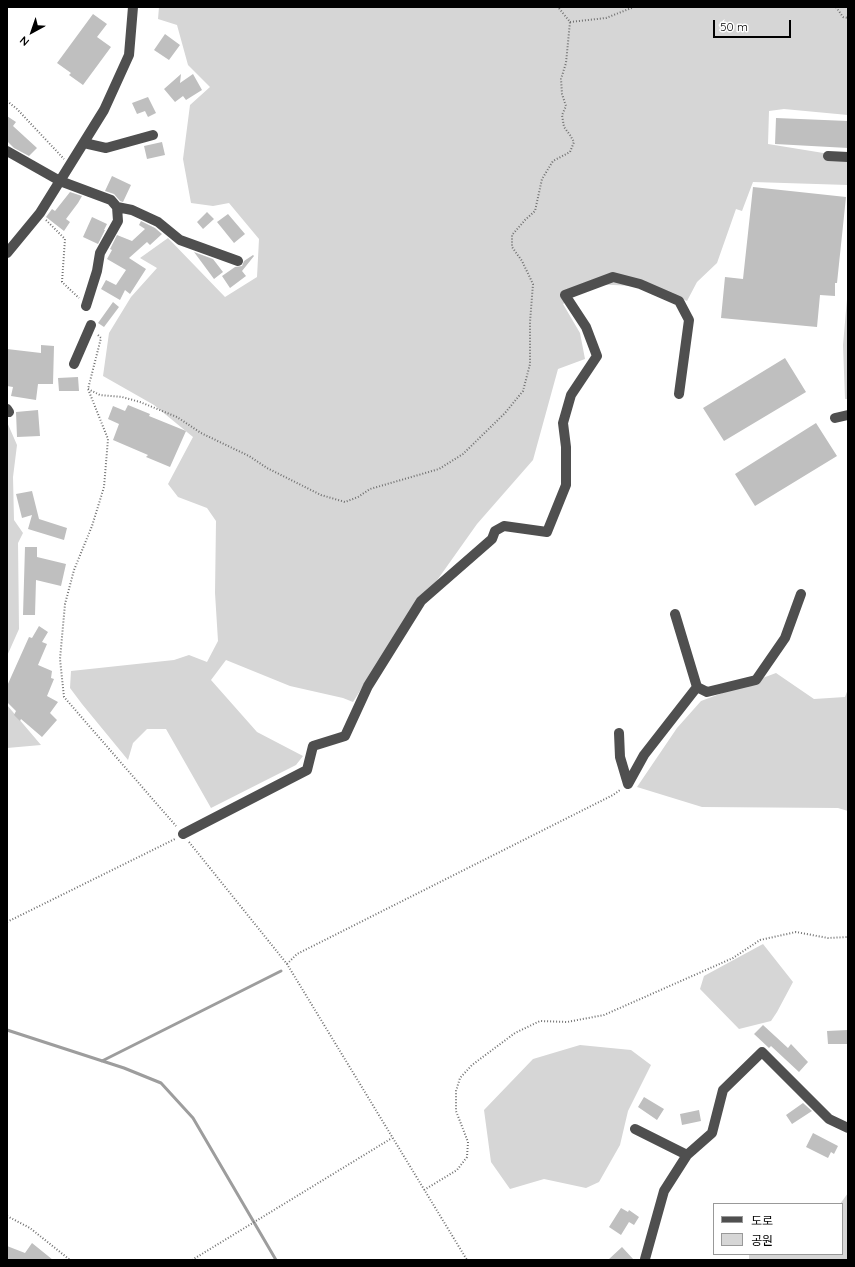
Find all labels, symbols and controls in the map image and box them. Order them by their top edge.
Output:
north arrow [12,12,52,52]
scale bar [715,12,793,38]
text: 50 m [720,19,748,34]
text: N [17,33,32,49]
legend [713,1203,843,1255]
text: 도로 [751,1213,773,1228]
text: 공원 [751,1233,773,1248]

